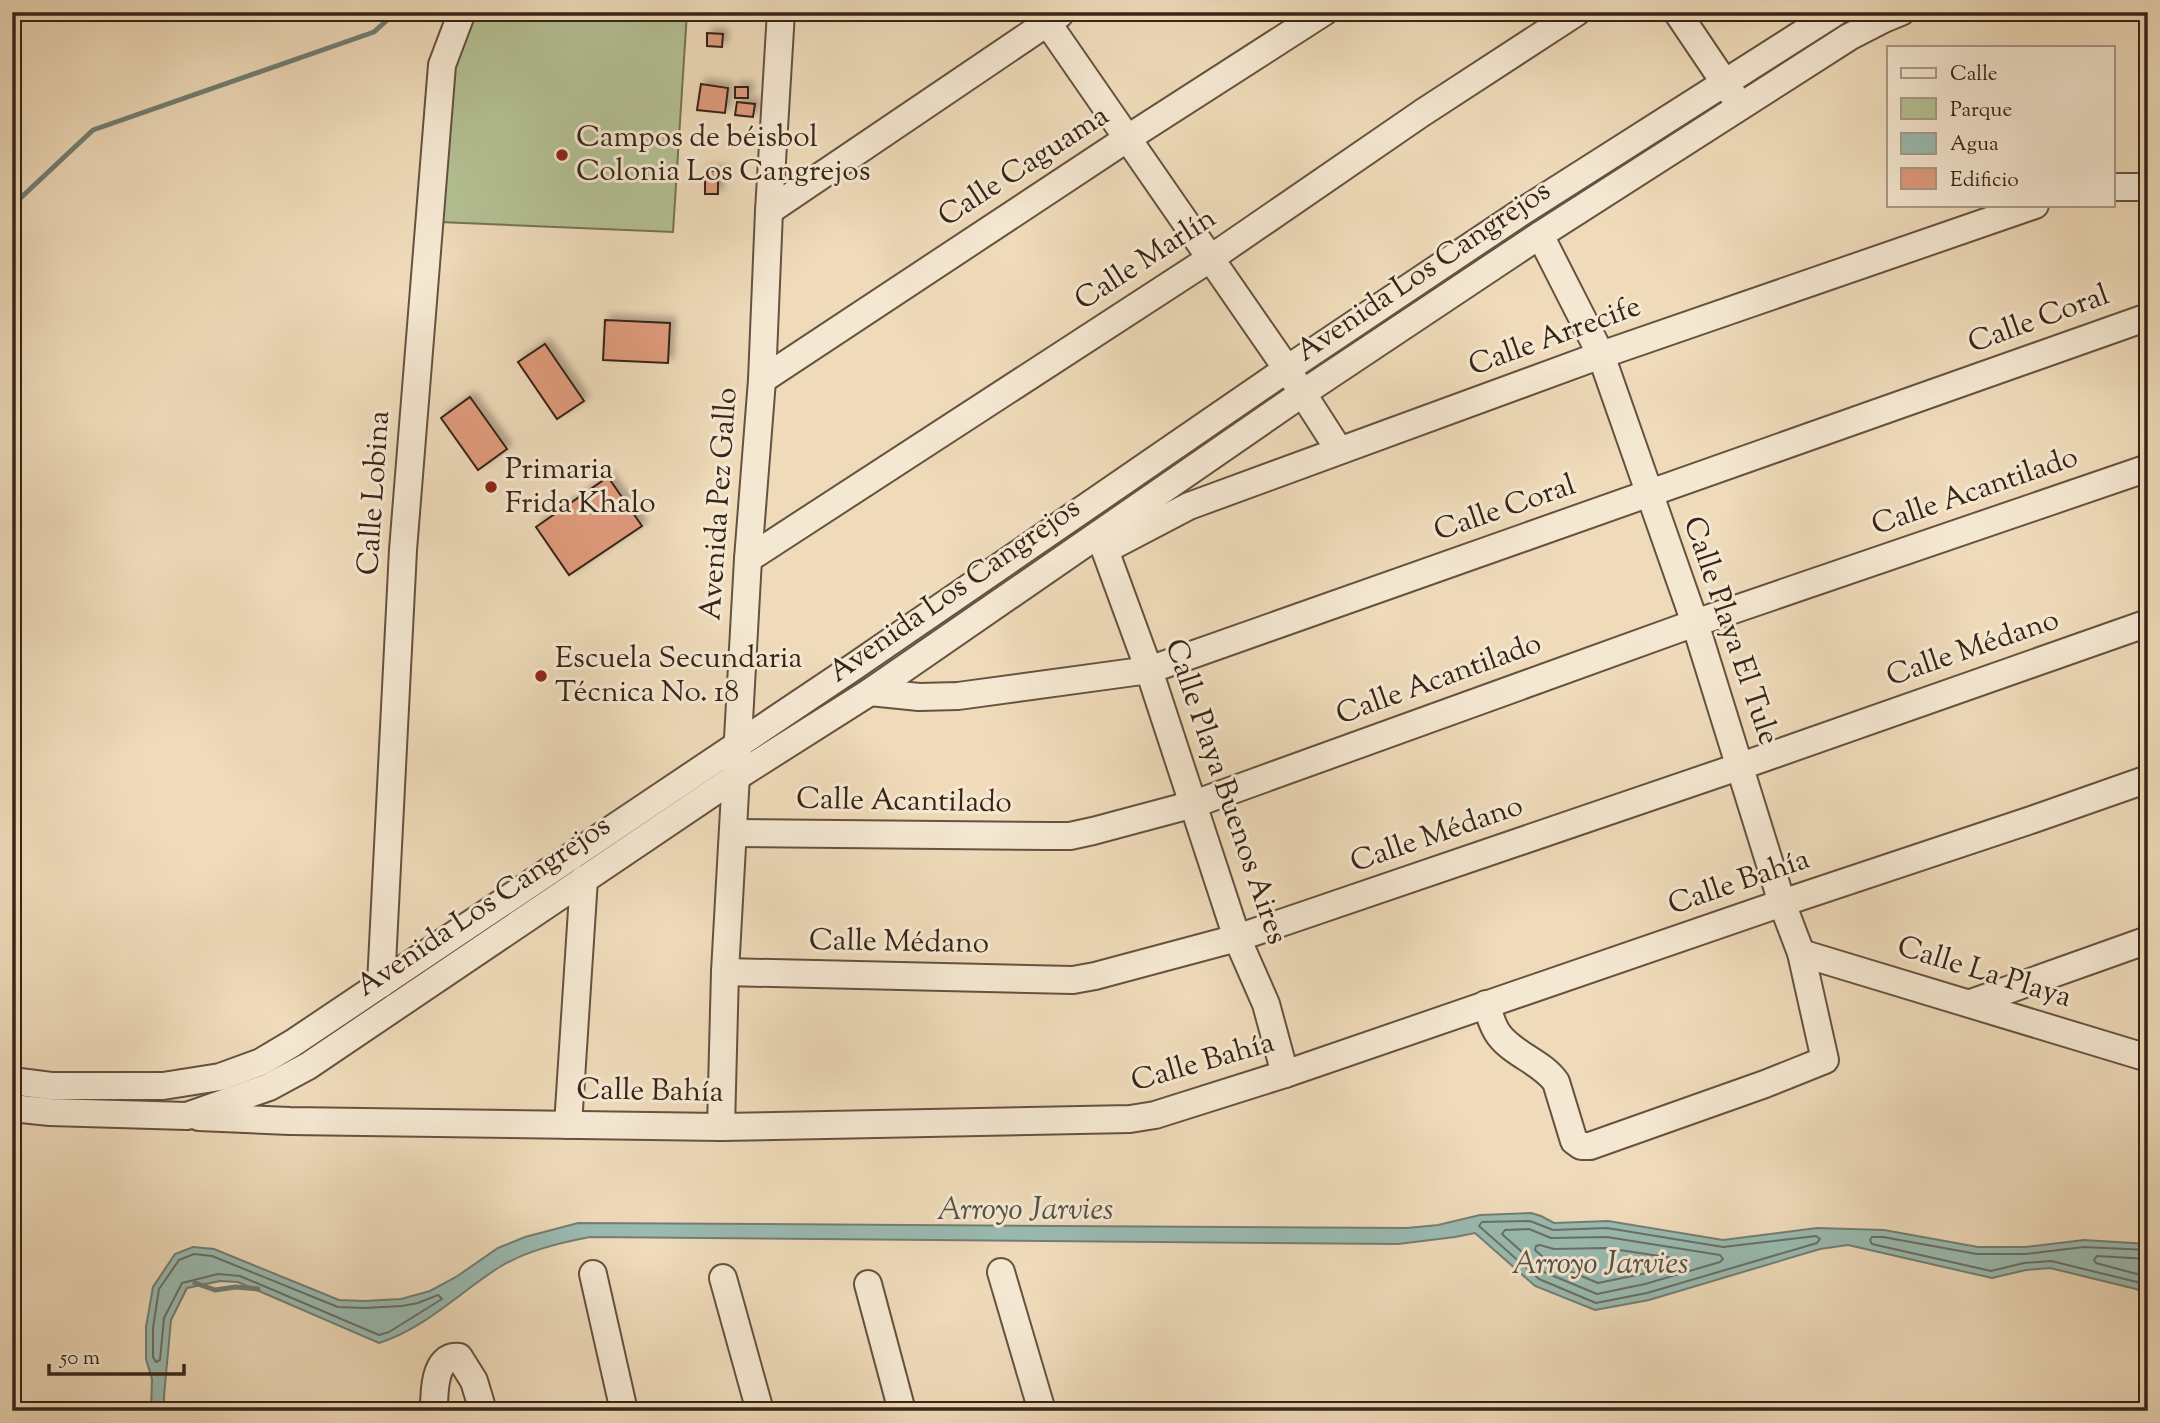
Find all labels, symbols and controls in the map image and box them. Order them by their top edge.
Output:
legend [1887,46,2114,206]
text: Calle [1950,60,1998,90]
street label: Calle Caguama [930,96,1118,238]
text: Parque [1950,96,2012,126]
place label: Campos de béisbol Colonia Los Cangrejos [576,117,870,194]
text: Agua [1950,130,1999,160]
marker: Campos de béisbol Colonia Los Cangrejos [554,147,570,163]
text: Edificio [1950,166,2019,196]
street label: Avenida Los Cangrejos [1288,171,1560,373]
street label: Calle Marlín [1067,198,1225,322]
street label: Calle Coral [1962,275,2116,365]
street label: Calle Arrecife [1463,286,1647,388]
street label: Avenida Pez Gallo [690,386,750,622]
street label: Calle Lobina [348,409,402,577]
street label: Calle Acantilado [1866,437,2084,547]
place label: Primaria Frida Khalo [505,449,656,526]
street label: Calle Coral [1428,465,1582,553]
marker: Primaria Frida Khalo [483,479,499,495]
street label: Avenida Los Cangrejos [820,488,1090,694]
street label: Calle Playa El Tule [1671,511,1789,751]
street label: Calle Médano [1881,599,2065,699]
street label: Calle Acantilado [1330,623,1548,737]
street label: Calle Playa Buenos Aires [1153,634,1297,950]
place label: Escuela Secundaria Técnica No. 18 [555,638,802,715]
marker: Escuela Secundaria Técnica No. 18 [533,668,549,684]
street label: Calle Acantilado [796,779,1012,825]
street label: Calle Médano [1345,785,1529,885]
street label: Avenida Los Cangrejos [348,806,620,1008]
street label: Calle Bahía [1662,839,1816,927]
street label: Calle Médano [809,920,989,966]
street label: Calle La Playa [1892,926,2077,1020]
street label: Calle Bahía [1126,1022,1280,1104]
street label: Calle Bahía [576,1069,724,1115]
water label: Arroyo Jarvies [937,1188,1113,1234]
water label: Arroyo Jarvies [1512,1242,1688,1288]
scale bar [49,1332,184,1376]
text: 50 m [59,1344,100,1374]

